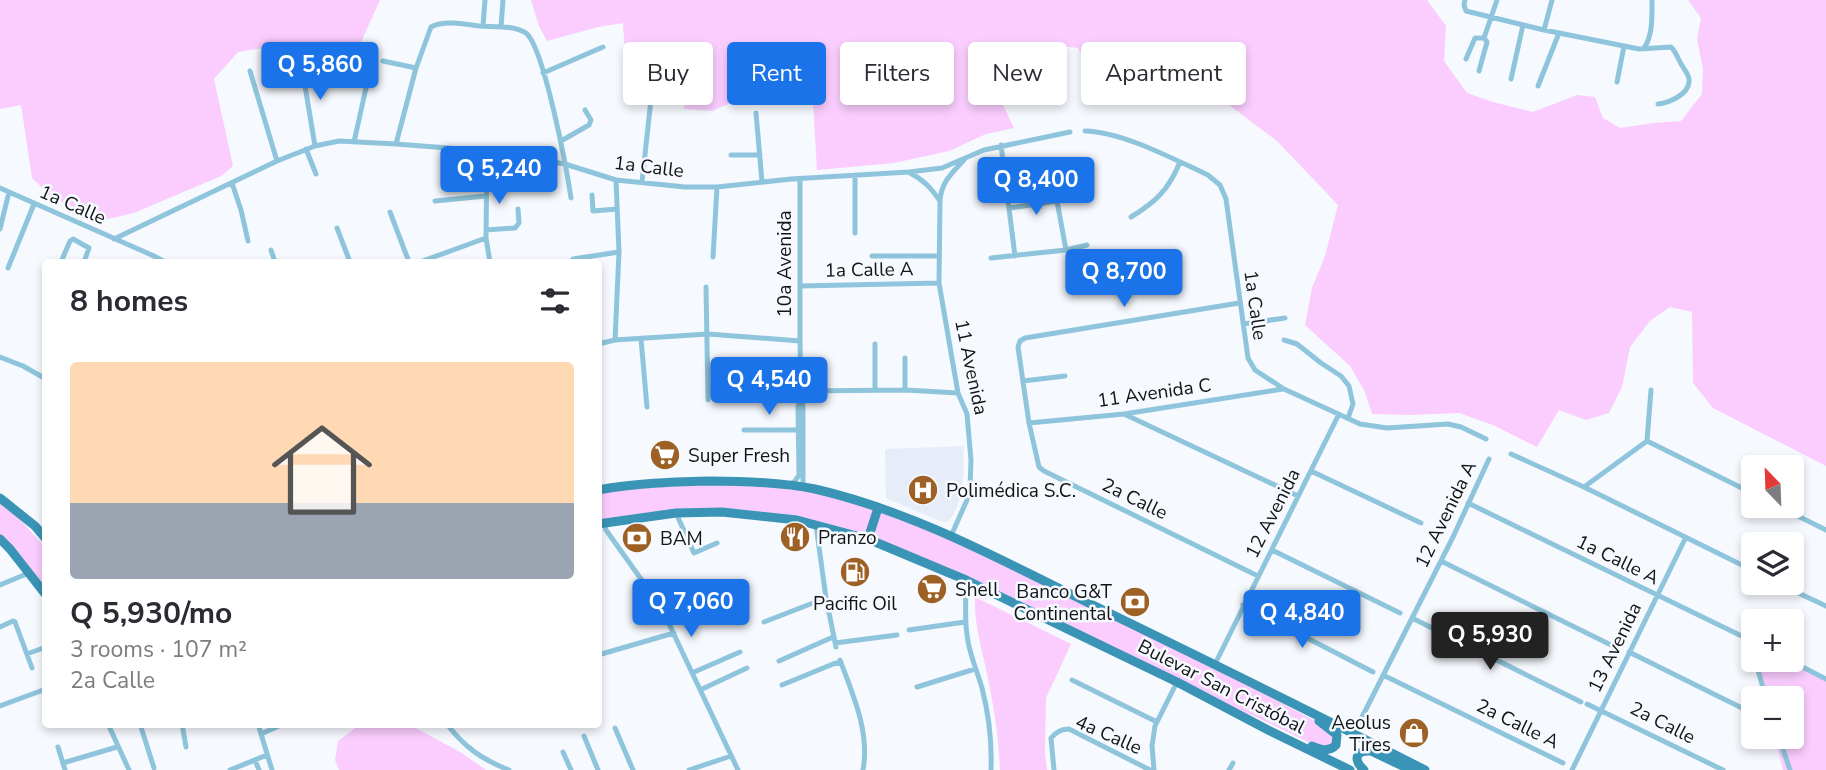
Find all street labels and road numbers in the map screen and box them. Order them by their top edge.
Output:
street label: 1a Calle [612,150,685,184]
street label: 1a Calle [35,179,110,231]
street label: 10a Avenida [772,210,798,318]
street label: 1a Calle A [824,256,914,284]
street label: 1a Calle [1237,269,1273,342]
street label: 11 Avenida [948,317,994,417]
street label: 11 Avenida C [1095,372,1213,414]
street label: 12 Avenida A [1409,457,1483,572]
street label: 12 Avenida [1239,464,1307,563]
street label: 2a Calle [1097,472,1172,526]
street label: 1a Calle A [1572,529,1663,591]
street label: 13 Avenida [1582,598,1648,697]
street label: Bulevar San Cristóbal [1133,633,1310,741]
street label: 2a Calle A [1472,693,1563,755]
street label: 2a Calle [1625,695,1700,750]
street label: 4a Calle [1071,709,1146,761]

